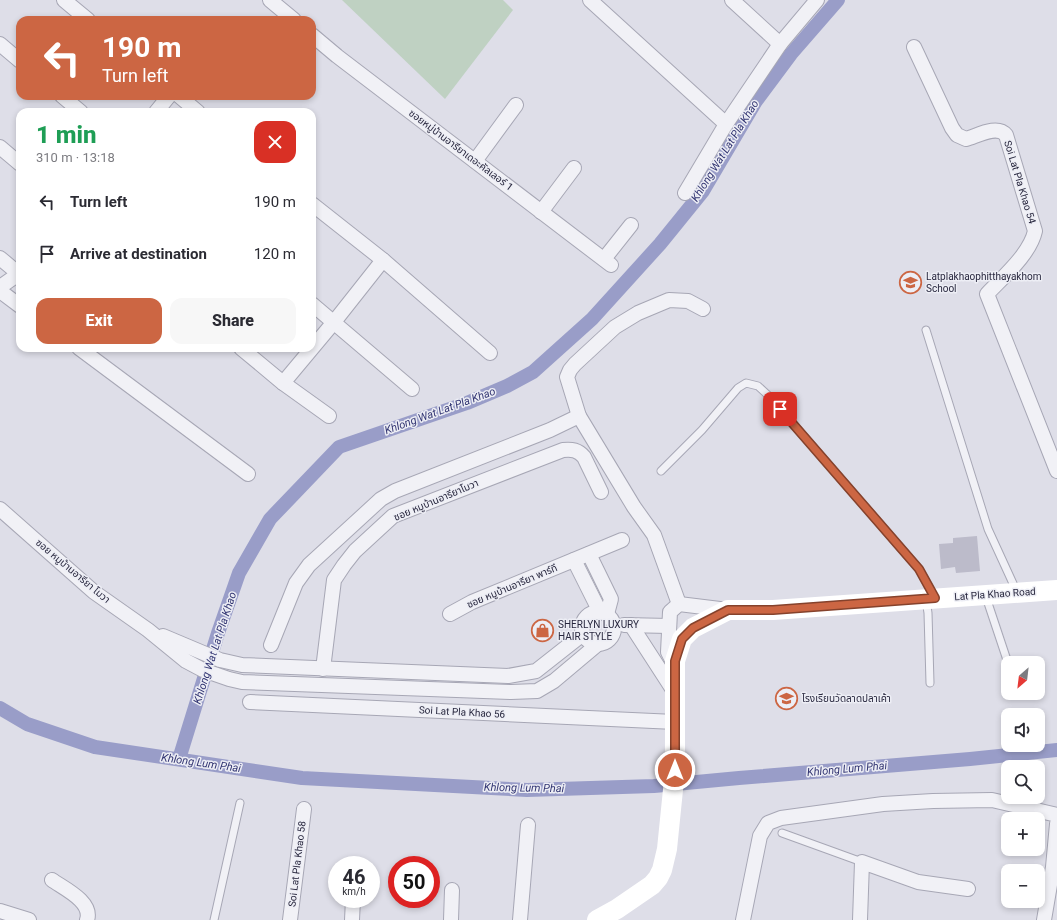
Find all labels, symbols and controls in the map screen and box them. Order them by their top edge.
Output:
text: 190 m [102,31,181,64]
icon: left [36,32,88,84]
text: Turn left [102,65,168,86]
water label: Khlong Wat Lat Pla Khao [688,98,762,204]
street label: ซอยหมู่บ้านอารียาเดอะคัลเลอร์ 1 [406,106,516,194]
text: 1 min [36,121,97,149]
button: close [254,121,296,163]
street label: Soi Lat Pla Khao 54 [1002,139,1038,225]
text: 310 m · 13:18 [36,150,115,165]
icon: left [36,191,58,213]
text: Turn left [70,193,127,211]
text: 190 m [254,193,296,211]
icon: arrive [36,243,58,265]
text: Arrive at destination [70,245,207,263]
text: 120 m [254,245,296,263]
school or university icon: Latplakhaophitthayakhom School [898,269,924,295]
place label: Latplakhaophitthayakhom School [926,271,1042,294]
button: Exit [36,298,162,344]
button: Share [170,298,296,344]
water label: Khlong Wat Lat Pla Khao [383,385,497,437]
pin [763,392,797,426]
icon: arrive [769,398,791,420]
street label: ซอย หมูบ้านอารียาโมวา [392,477,480,524]
street label: ซอย หมูบ้านอารียา โมวา [33,537,112,606]
street label: ซอย หมูบ้านอารียา พาร์ที [465,562,559,611]
street label: Lat Pla Khao Road [954,586,1036,602]
water label: Khlong Wat Lat Pla Khao [191,590,239,706]
shop icon: SHERLYN LUXURY HAIR STYLE [529,617,555,643]
place label: SHERLYN LUXURY HAIR STYLE [558,619,639,642]
north arrow [1001,656,1045,700]
map controls [1001,656,1045,908]
school or university icon: โรงเรียนวัดลาดปลาเค้า [774,685,800,711]
place label: โรงเรียนวัดลาดปลาเค้า [802,693,891,704]
street label: Soi Lat Pla Khao 56 [419,704,506,720]
button: sound [1001,708,1045,752]
position arrow [654,749,696,791]
water label: Khlong Lum Phai [160,751,242,775]
water label: Khlong Lum Phai [806,759,888,779]
button: search [1001,760,1045,804]
water label: Khlong Lum Phai [484,781,565,795]
button: + [1001,812,1045,856]
street label: Soi Lat Pla Khao 58 [286,820,308,908]
speed limit sign: 50 [388,856,440,908]
button: − [1001,864,1045,908]
text: 46 [343,865,365,889]
text: km/h [342,886,366,897]

